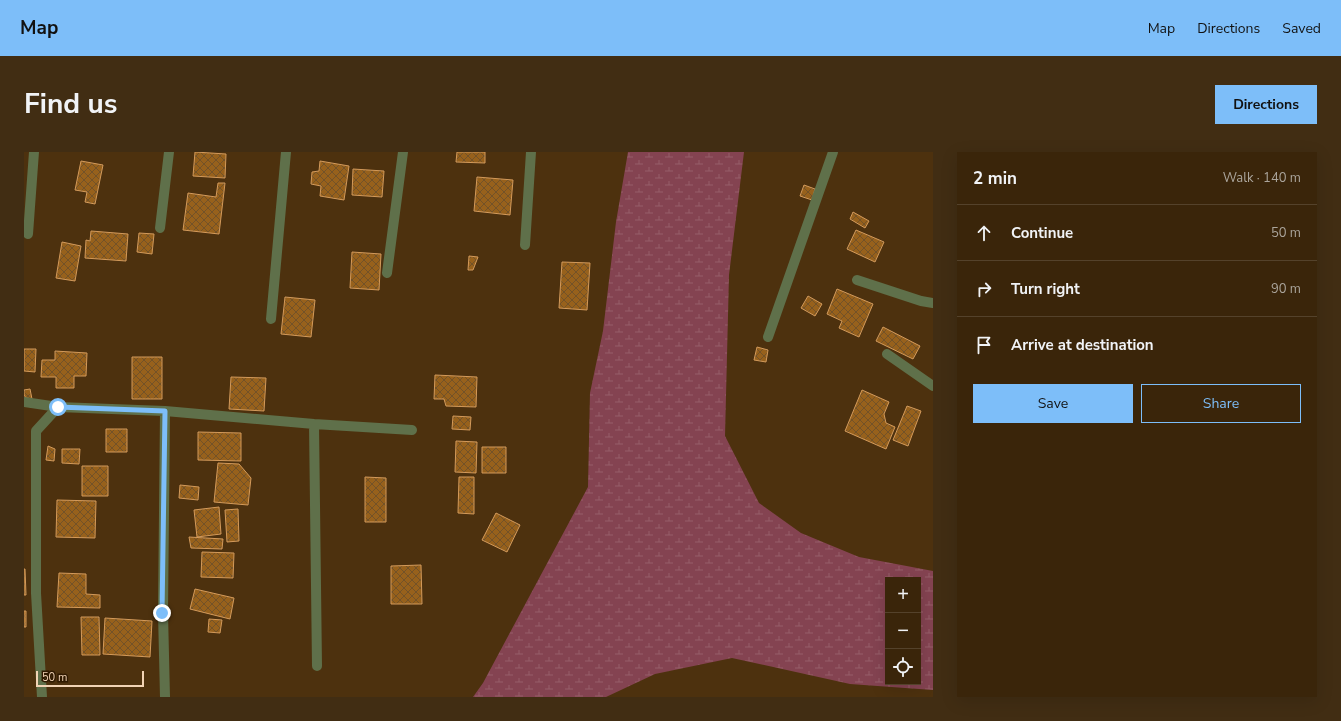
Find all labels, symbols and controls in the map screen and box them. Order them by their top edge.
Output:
text: Map [20,15,58,41]
text: Map [1148,19,1175,38]
text: Directions [1197,19,1260,38]
text: Saved [1282,19,1321,38]
text: Find us [24,85,118,123]
button: Directions [1215,85,1317,124]
text: 2 min [973,167,1017,190]
text: Walk · 140 m [1223,169,1301,187]
icon: ahead [973,222,995,244]
text: Continue [1011,223,1073,243]
text: 50 m [1271,224,1301,242]
icon: right [973,278,995,300]
text: Turn right [1011,279,1080,299]
text: 90 m [1271,280,1301,298]
icon: arrive [973,334,995,356]
text: Arrive at destination [1011,335,1154,355]
button: Save [973,384,1133,423]
button: Share [1141,384,1301,423]
route start [49,398,67,416]
map controls [885,577,921,685]
button: + [885,577,921,613]
route end [153,604,171,622]
button: − [885,613,921,649]
button: locate [885,649,921,685]
scale bar [36,669,144,688]
text: 50 m [42,670,67,685]

